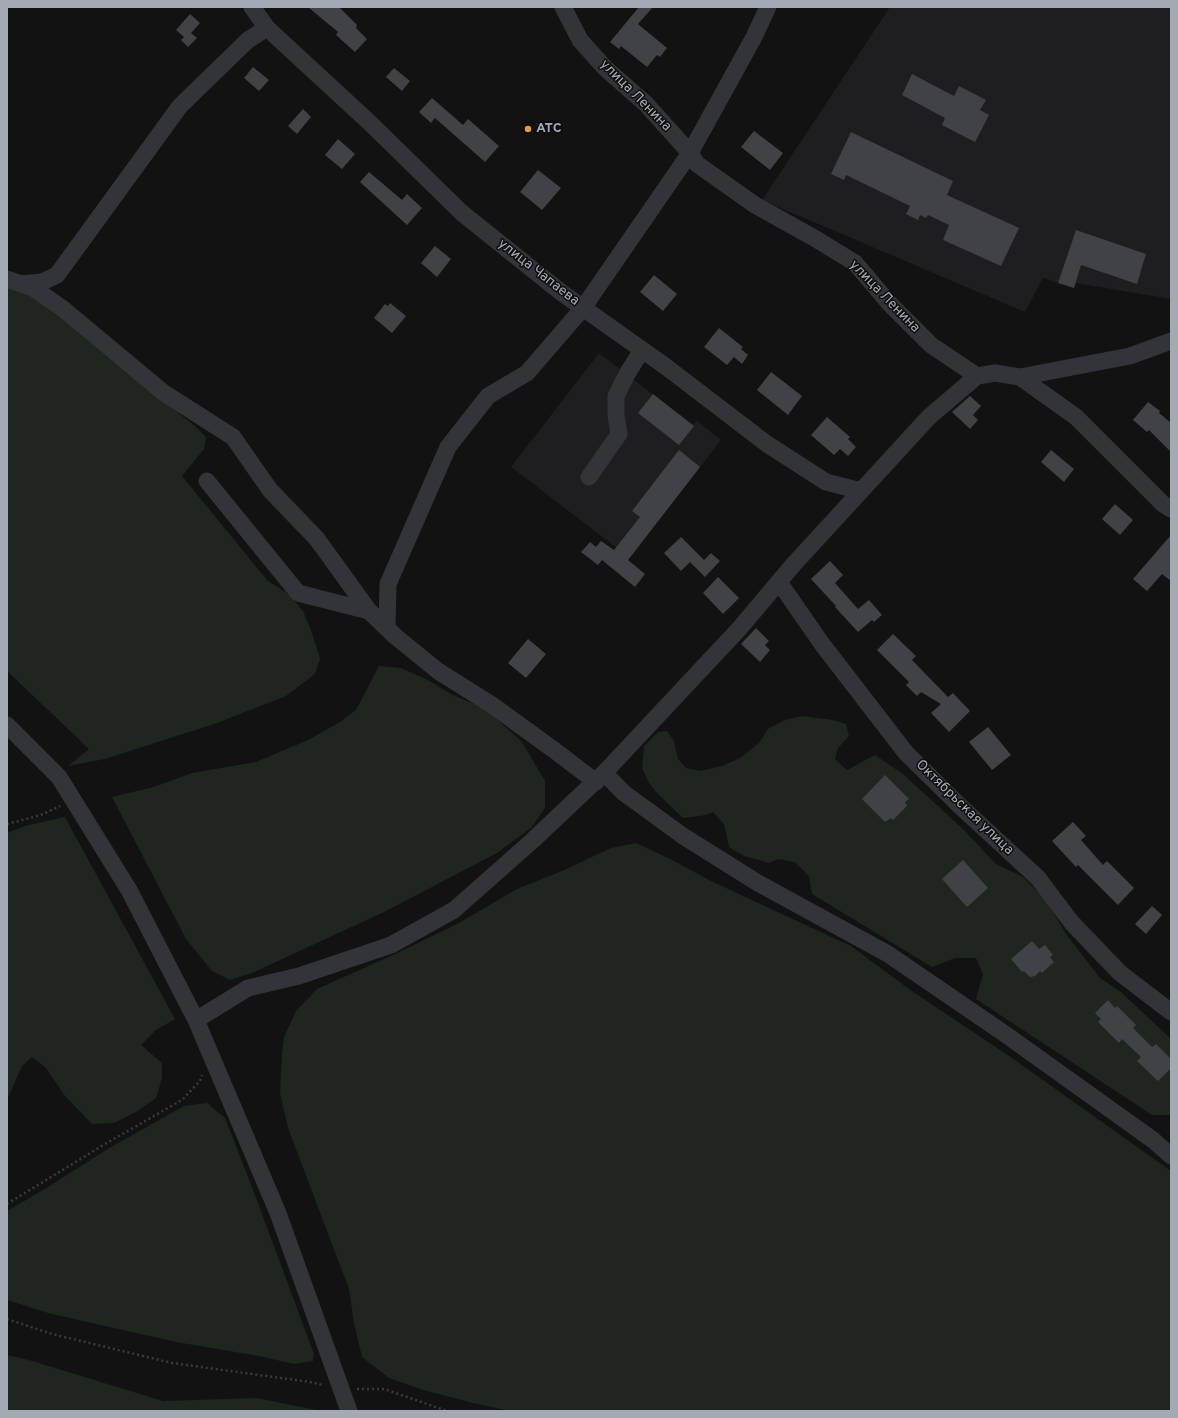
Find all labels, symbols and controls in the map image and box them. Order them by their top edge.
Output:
street label: улица Ленина [596,57,674,135]
place label: АТС [536,121,562,137]
marker: АТС [523,124,533,134]
street label: улица Чапаева [494,236,582,310]
street label: улица Ленина [845,257,923,337]
street label: Октябрьская улица [912,757,1016,859]

